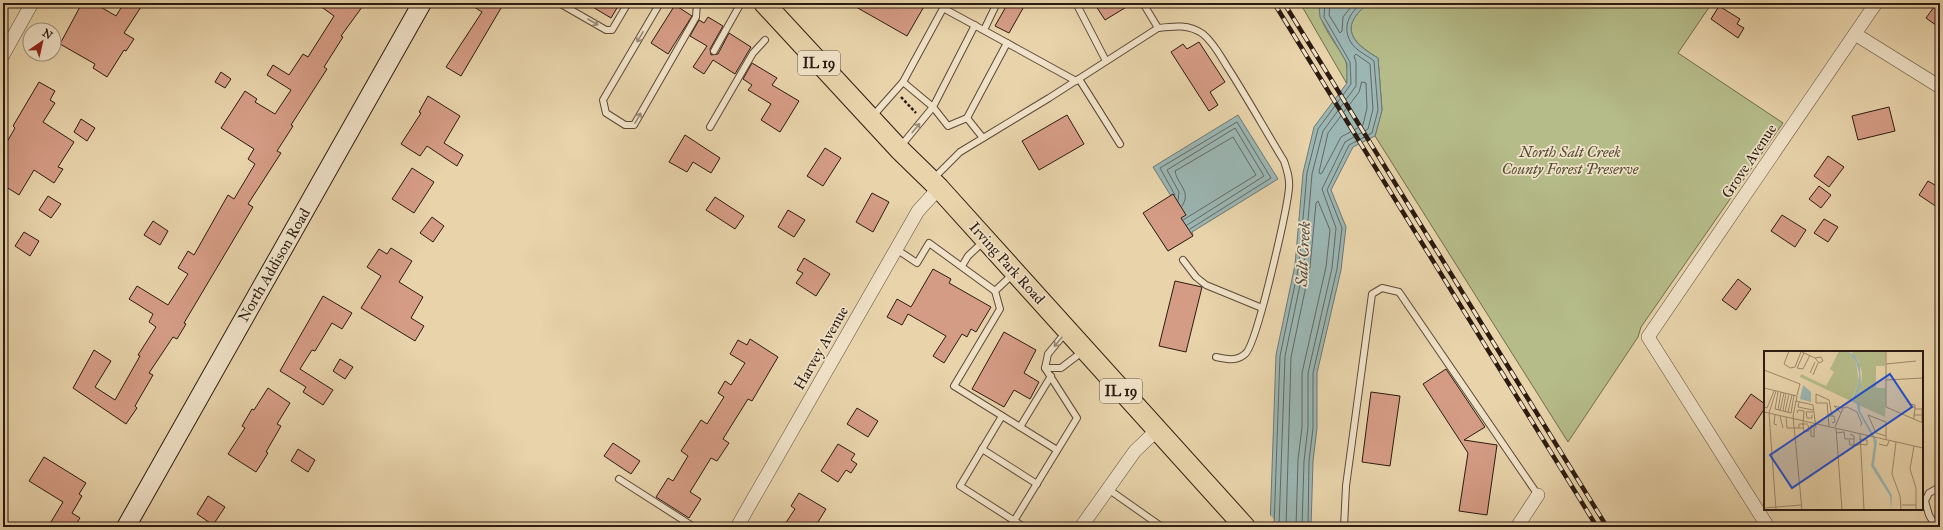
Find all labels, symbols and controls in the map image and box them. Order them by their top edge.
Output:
one-way arrow [587,19,599,27]
north arrow [22,22,62,62]
text: N [40,26,55,42]
one-way arrow [636,31,644,43]
road number: IL 19 [798,51,840,75]
one-way arrow [634,113,642,124]
street label: Grove Avenue [1718,120,1780,202]
one-way arrow [911,123,920,133]
park label: North Salt Creek County Forest Preserve [1502,143,1639,178]
street label: North Addison Road [234,205,314,325]
street label: Irving Park Road [965,218,1049,308]
water label: Salt Creek [1292,221,1314,288]
street label: Harvey Avenue [790,303,852,393]
one-way arrow [1053,337,1062,348]
inset map [1764,351,1923,510]
road number: IL 19 [1100,379,1142,403]

